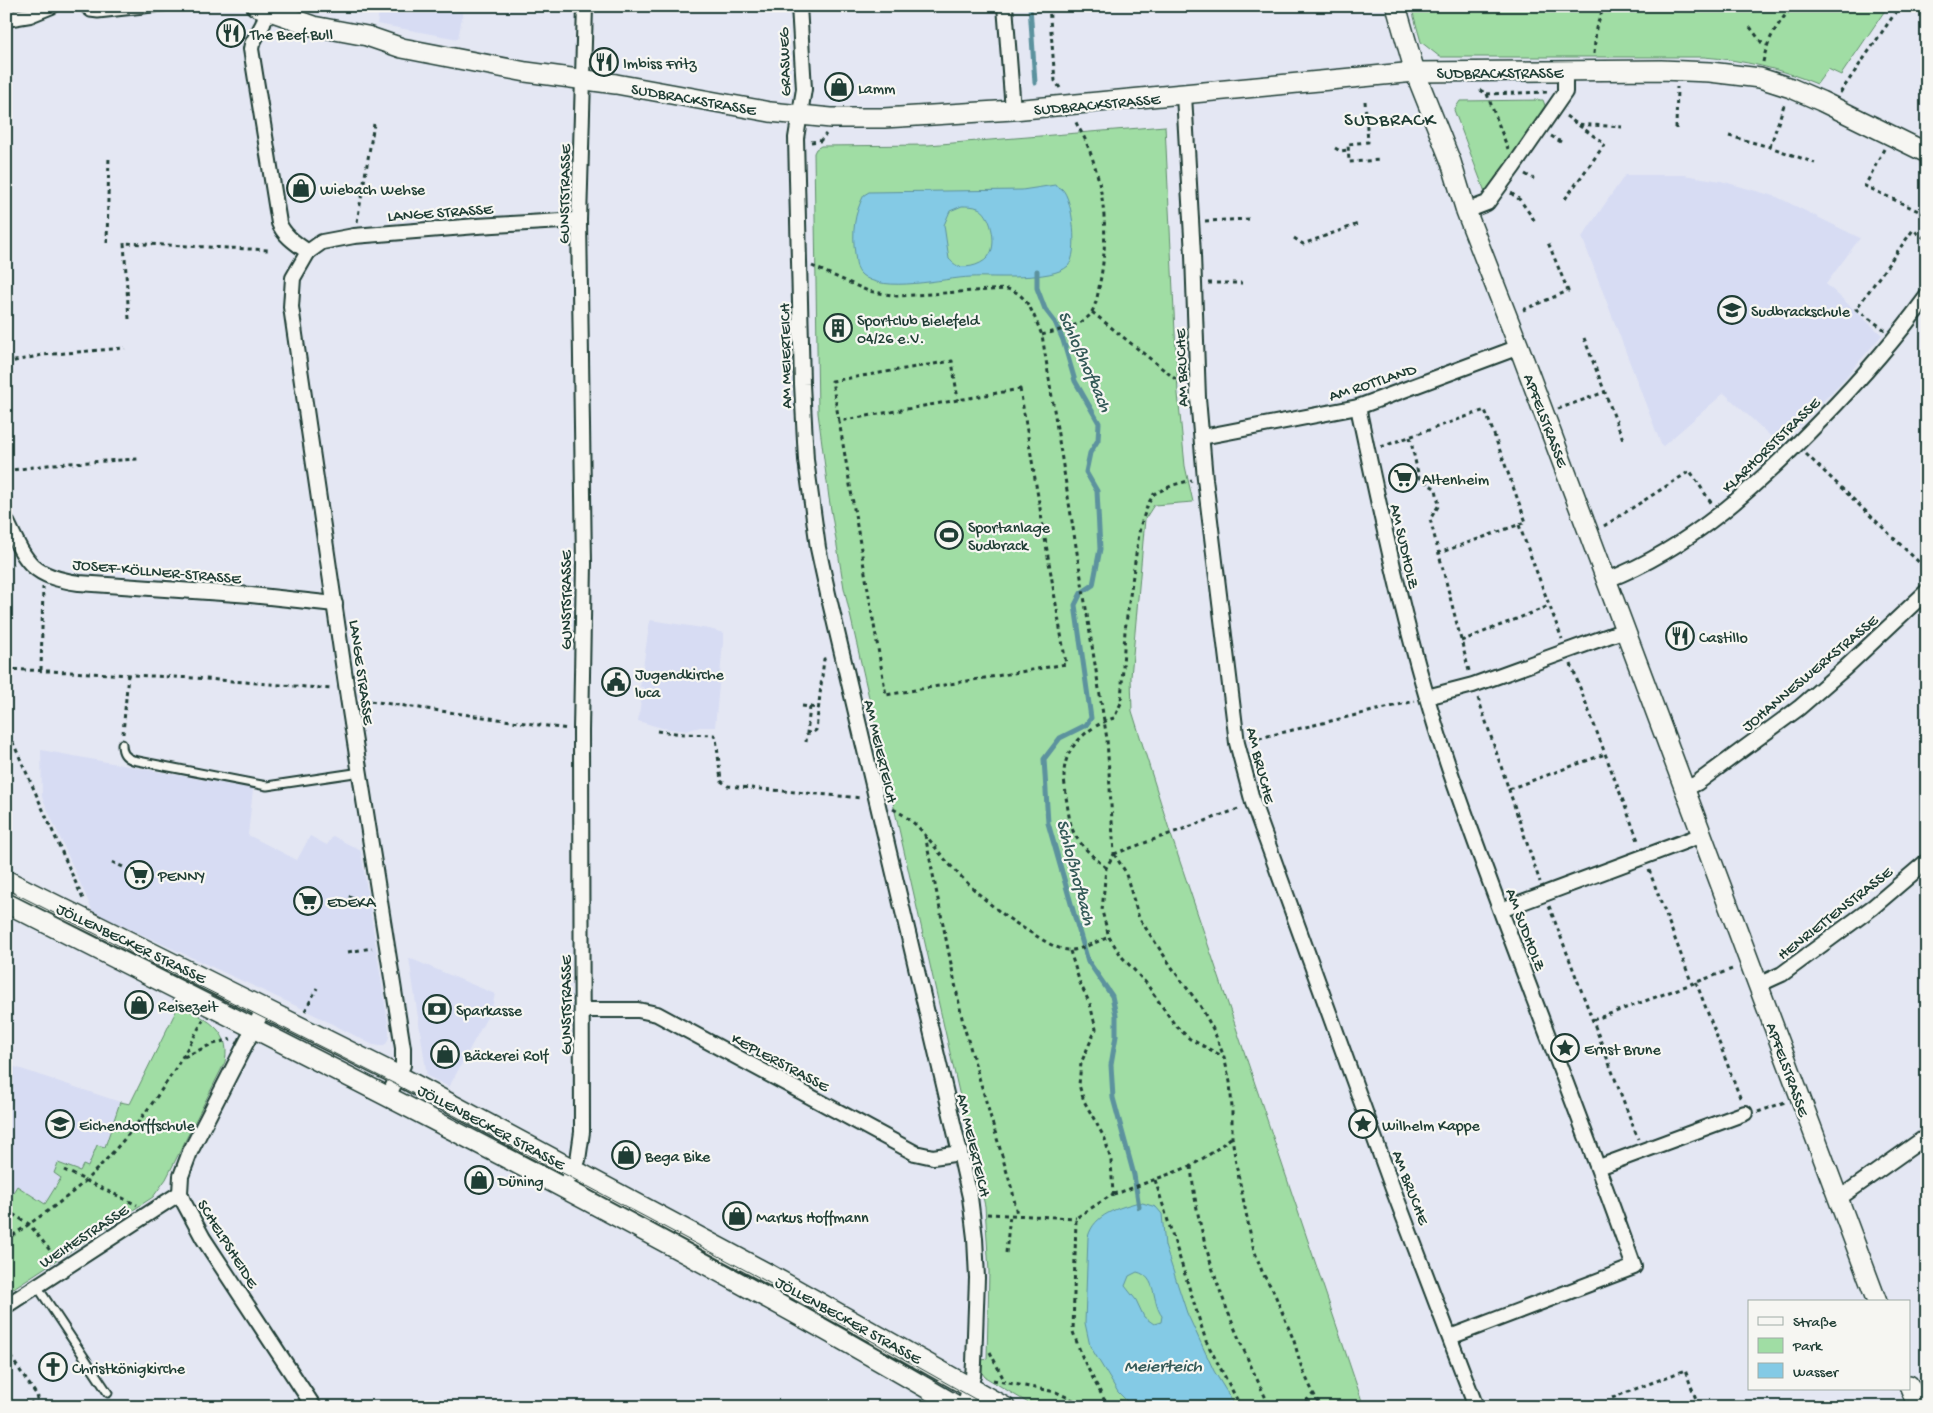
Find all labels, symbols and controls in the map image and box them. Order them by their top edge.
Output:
restaurant icon: The Beef Bull [216,18,246,48]
street label: GRASWEG [776,26,797,97]
place label: The Beef Bull [249,27,333,46]
restaurant icon: Imbiss Fritz [589,47,619,77]
place label: Imbiss Fritz [623,56,698,75]
street label: SUDBRACKSTRASSE [1437,66,1564,85]
shop icon: Lamm [824,72,854,102]
street label: SUDBRACKSTRASSE [629,81,758,122]
place label: Lamm [858,81,896,100]
street label: SUDBRACKSTRASSE [1033,91,1162,121]
district label: SUDBRACK [1344,110,1437,133]
street label: GUNSTSTRASSE [556,143,577,244]
shop icon: Wiebach Wehse [286,173,316,203]
place label: Wiebach Wehse [320,182,426,201]
street label: LANGE STRASSE [387,201,495,228]
school or university icon: Sudbrackschule [1717,295,1747,325]
street label: AM MEIERTEICH [777,302,798,409]
place label: Sudbrackschule [1751,304,1851,323]
water label: Schloßhofbach [1052,308,1115,416]
building icon: Sportclub Bielefeld 04/26 e.V. [823,313,853,343]
place label: Sportclub Bielefeld 04/26 e.V. [857,313,981,350]
street label: AM BRUCHE [1173,328,1194,407]
street label: AM ROTTLAND [1327,361,1420,407]
street label: APFELSTRASSE [1517,372,1571,472]
street label: KLARHORSTSTRASSE [1719,394,1826,498]
supermarket icon: Altenheim [1388,463,1418,493]
place label: Altenheim [1422,472,1490,491]
street label: AM SUDHOLZ [1384,503,1422,592]
sports icon: Sportanlage Sudbrack [934,520,964,550]
place label: Sportanlage Sudbrack [968,520,1051,557]
street label: GUNSTSTRASSE [559,549,578,650]
street label: JOSEF-KÖLLNER-STRASSE [72,557,243,590]
street label: JOHANNESWERKSTRASSE [1739,611,1884,737]
street label: LANGE STRASSE [343,619,376,727]
restaurant icon: Castillo [1665,621,1695,651]
place label: Castillo [1699,630,1748,649]
public building icon: Jugendkirche luca [601,667,631,697]
place label: Jugendkirche luca [635,667,725,704]
street label: AM MEIERTEICH [857,698,900,806]
street label: AM BRUCHE [1240,726,1277,807]
water label: Schloßhofbach [1050,818,1099,928]
supermarket icon: PENNY [124,860,154,890]
street label: HENRIETTENSTRASSE [1775,863,1898,966]
place label: PENNY [157,869,205,888]
supermarket icon: EDEKA [293,886,323,916]
street label: AM SUDHOLZ [1499,887,1548,975]
place label: EDEKA [327,895,377,914]
street label: JÖLLENBECKER STRASSE [52,901,209,990]
street label: GUNSTSTRASSE [559,954,578,1055]
shop icon: Reisezeit [124,990,154,1020]
bank icon: Sparkasse [422,994,452,1024]
place label: Reisezeit [158,999,219,1018]
place label: Sparkasse [456,1003,523,1022]
street label: APFELSTRASSE [1760,1021,1812,1121]
street label: KEPLERSTRASSE [727,1030,832,1098]
place icon: Ernst Brune [1550,1033,1580,1063]
shop icon: Bäckerei Rolf [430,1039,460,1069]
place label: Ernst Brune [1584,1042,1661,1061]
place label: Bäckerei Rolf [463,1048,549,1067]
street label: JÖLLENBECKER STRASSE [413,1082,568,1177]
street label: AM MEIERTEICH [950,1092,993,1200]
school or university icon: Eichendorffschule [45,1109,75,1139]
place icon: Wilhelm Kappe [1348,1109,1378,1139]
place label: Eichendorffschule [79,1118,195,1137]
place label: Wilhelm Kappe [1382,1118,1481,1137]
shop icon: Bega Bike [611,1140,641,1170]
street label: AM BRUCHE [1386,1148,1432,1229]
place label: Bega Bike [644,1149,711,1168]
shop icon: Düning [464,1165,494,1195]
place label: Düning [497,1174,544,1193]
street label: SCHELPSHEIDE [191,1197,261,1293]
street label: WEIHESTRASSE [37,1201,134,1274]
shop icon: Markus Hoffmann [722,1201,752,1231]
place label: Markus Hoffmann [756,1210,869,1229]
street label: JÖLLENBECKER STRASSE [771,1274,925,1371]
legend [1748,1300,1910,1390]
text: Straße [1793,1314,1837,1332]
text: Park [1792,1338,1823,1356]
church icon: Christkönigkirche [38,1352,68,1382]
water label: Meierteich [1124,1357,1202,1378]
place label: Christkönigkirche [72,1361,186,1380]
text: Wasser [1793,1364,1840,1382]

